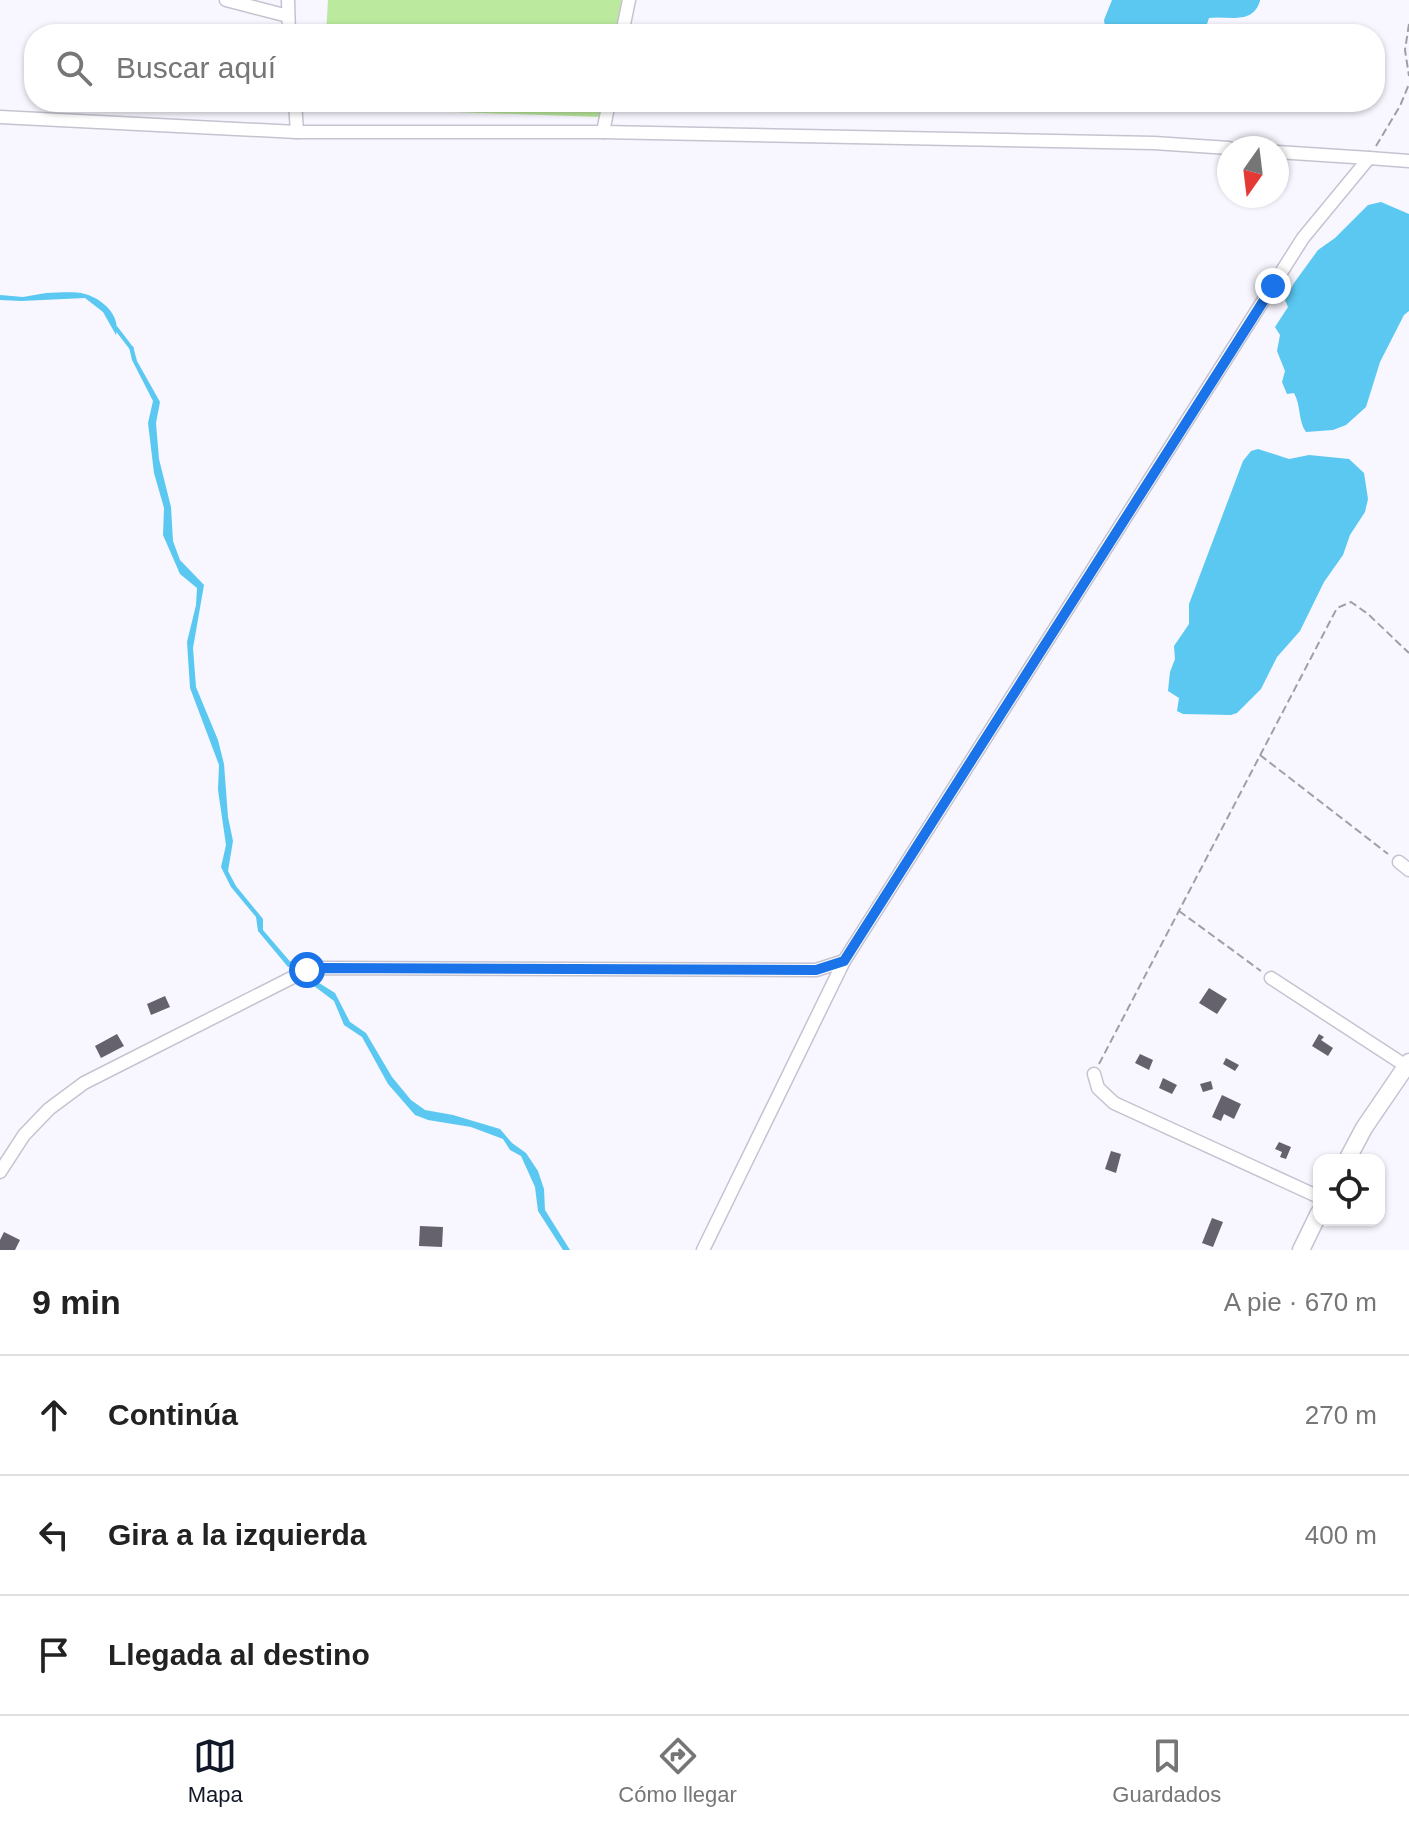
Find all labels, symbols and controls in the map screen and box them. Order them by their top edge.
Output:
search box [24,24,1385,112]
icon: search [52,46,96,90]
text: Buscar aquí [116,51,276,84]
north arrow [1217,136,1289,208]
route end [1255,268,1291,304]
route start [289,952,325,988]
map controls [1313,1154,1385,1226]
button: locate [1313,1154,1385,1226]
text: 9 min [32,1283,121,1321]
text: A pie · 670 m [1224,1287,1377,1317]
icon: ahead [32,1393,76,1437]
text: Continúa [108,1398,238,1431]
text: 270 m [1305,1400,1377,1430]
icon: left [32,1513,76,1557]
text: Gira a la izquierda [108,1518,366,1551]
text: 400 m [1305,1520,1377,1550]
icon: arrive [32,1633,76,1677]
text: Llegada al destino [108,1638,370,1671]
tab: Mapa [188,1734,243,1808]
tab: Cómo llegar [618,1734,737,1808]
tab: Guardados [1112,1734,1221,1808]

